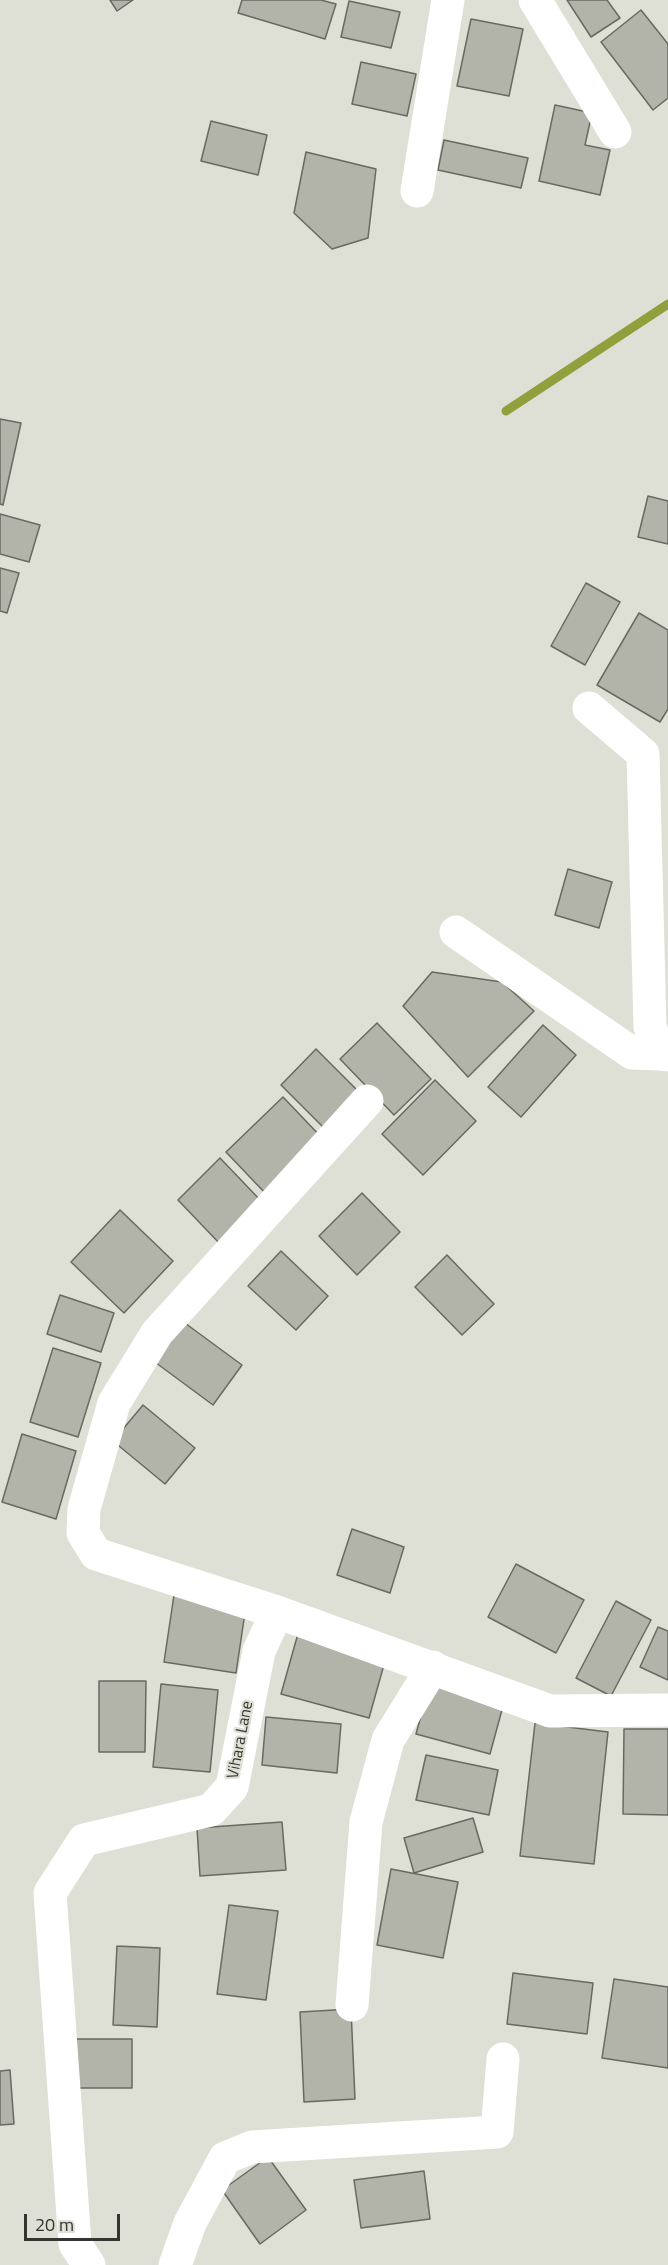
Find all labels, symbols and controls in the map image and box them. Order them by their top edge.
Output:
street label: Vihara Lane [224,1699,258,1781]
scale bar [27,2202,123,2240]
text: 20 m [35,2211,74,2238]

